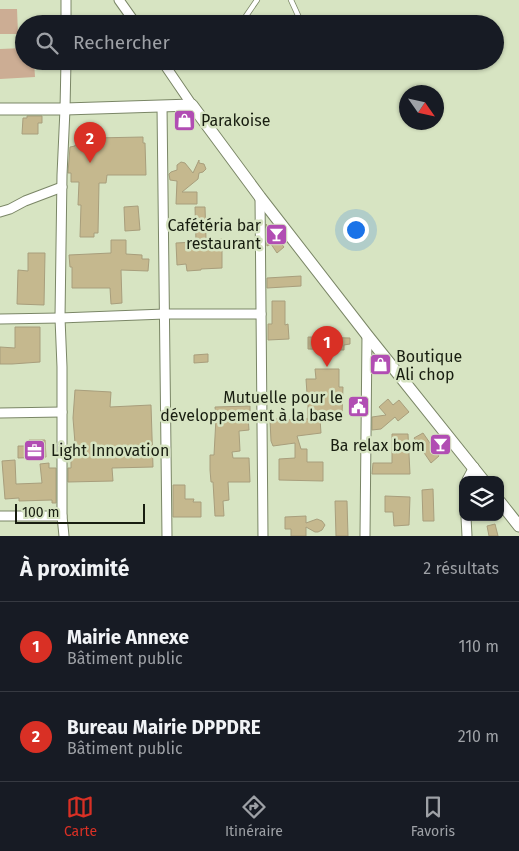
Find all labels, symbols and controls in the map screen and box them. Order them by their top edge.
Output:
search box [15,15,504,70]
icon: search [33,29,61,57]
text: Rechercher [73,31,170,54]
north arrow [399,85,444,130]
shop icon: Parakoise [173,108,197,132]
place label: Parakoise [201,111,271,130]
pin: 2 [74,122,106,163]
place label: Cafétéria bar restaurant [167,216,262,253]
your location [343,217,369,243]
bar icon: Cafétéria bar restaurant [265,222,289,246]
pin: 1 [311,326,343,367]
place label: Boutique Ali chop [396,347,462,384]
shop icon: Boutique Ali chop [368,353,392,377]
place label: Mutuelle pour le développement à la base [160,388,343,425]
public building icon: Mutuelle pour le développement à la base [347,394,371,418]
bar icon: Ba relax bom [429,433,453,457]
place label: Ba relax bom [330,436,425,455]
office icon: Light Innovation [23,438,47,462]
place label: Light Innovation [51,441,169,460]
map controls [459,476,504,521]
button: layers [459,476,504,521]
scale bar [15,501,145,524]
text: 100 m [22,504,59,521]
text: À proximité [20,556,129,582]
text: 2 résultats [423,559,499,578]
text: Mairie Annexe [67,626,189,649]
text: 1 [32,637,40,656]
text: 110 m [458,637,499,656]
text: Bâtiment public [67,649,183,668]
text: Bureau Mairie DPPDRE [67,716,261,739]
text: 2 [32,727,40,746]
text: 210 m [458,727,499,746]
text: Bâtiment public [67,739,183,758]
tab: Carte [64,793,97,840]
tab: Itinéraire [225,793,283,840]
tab: Favoris [411,793,455,840]

